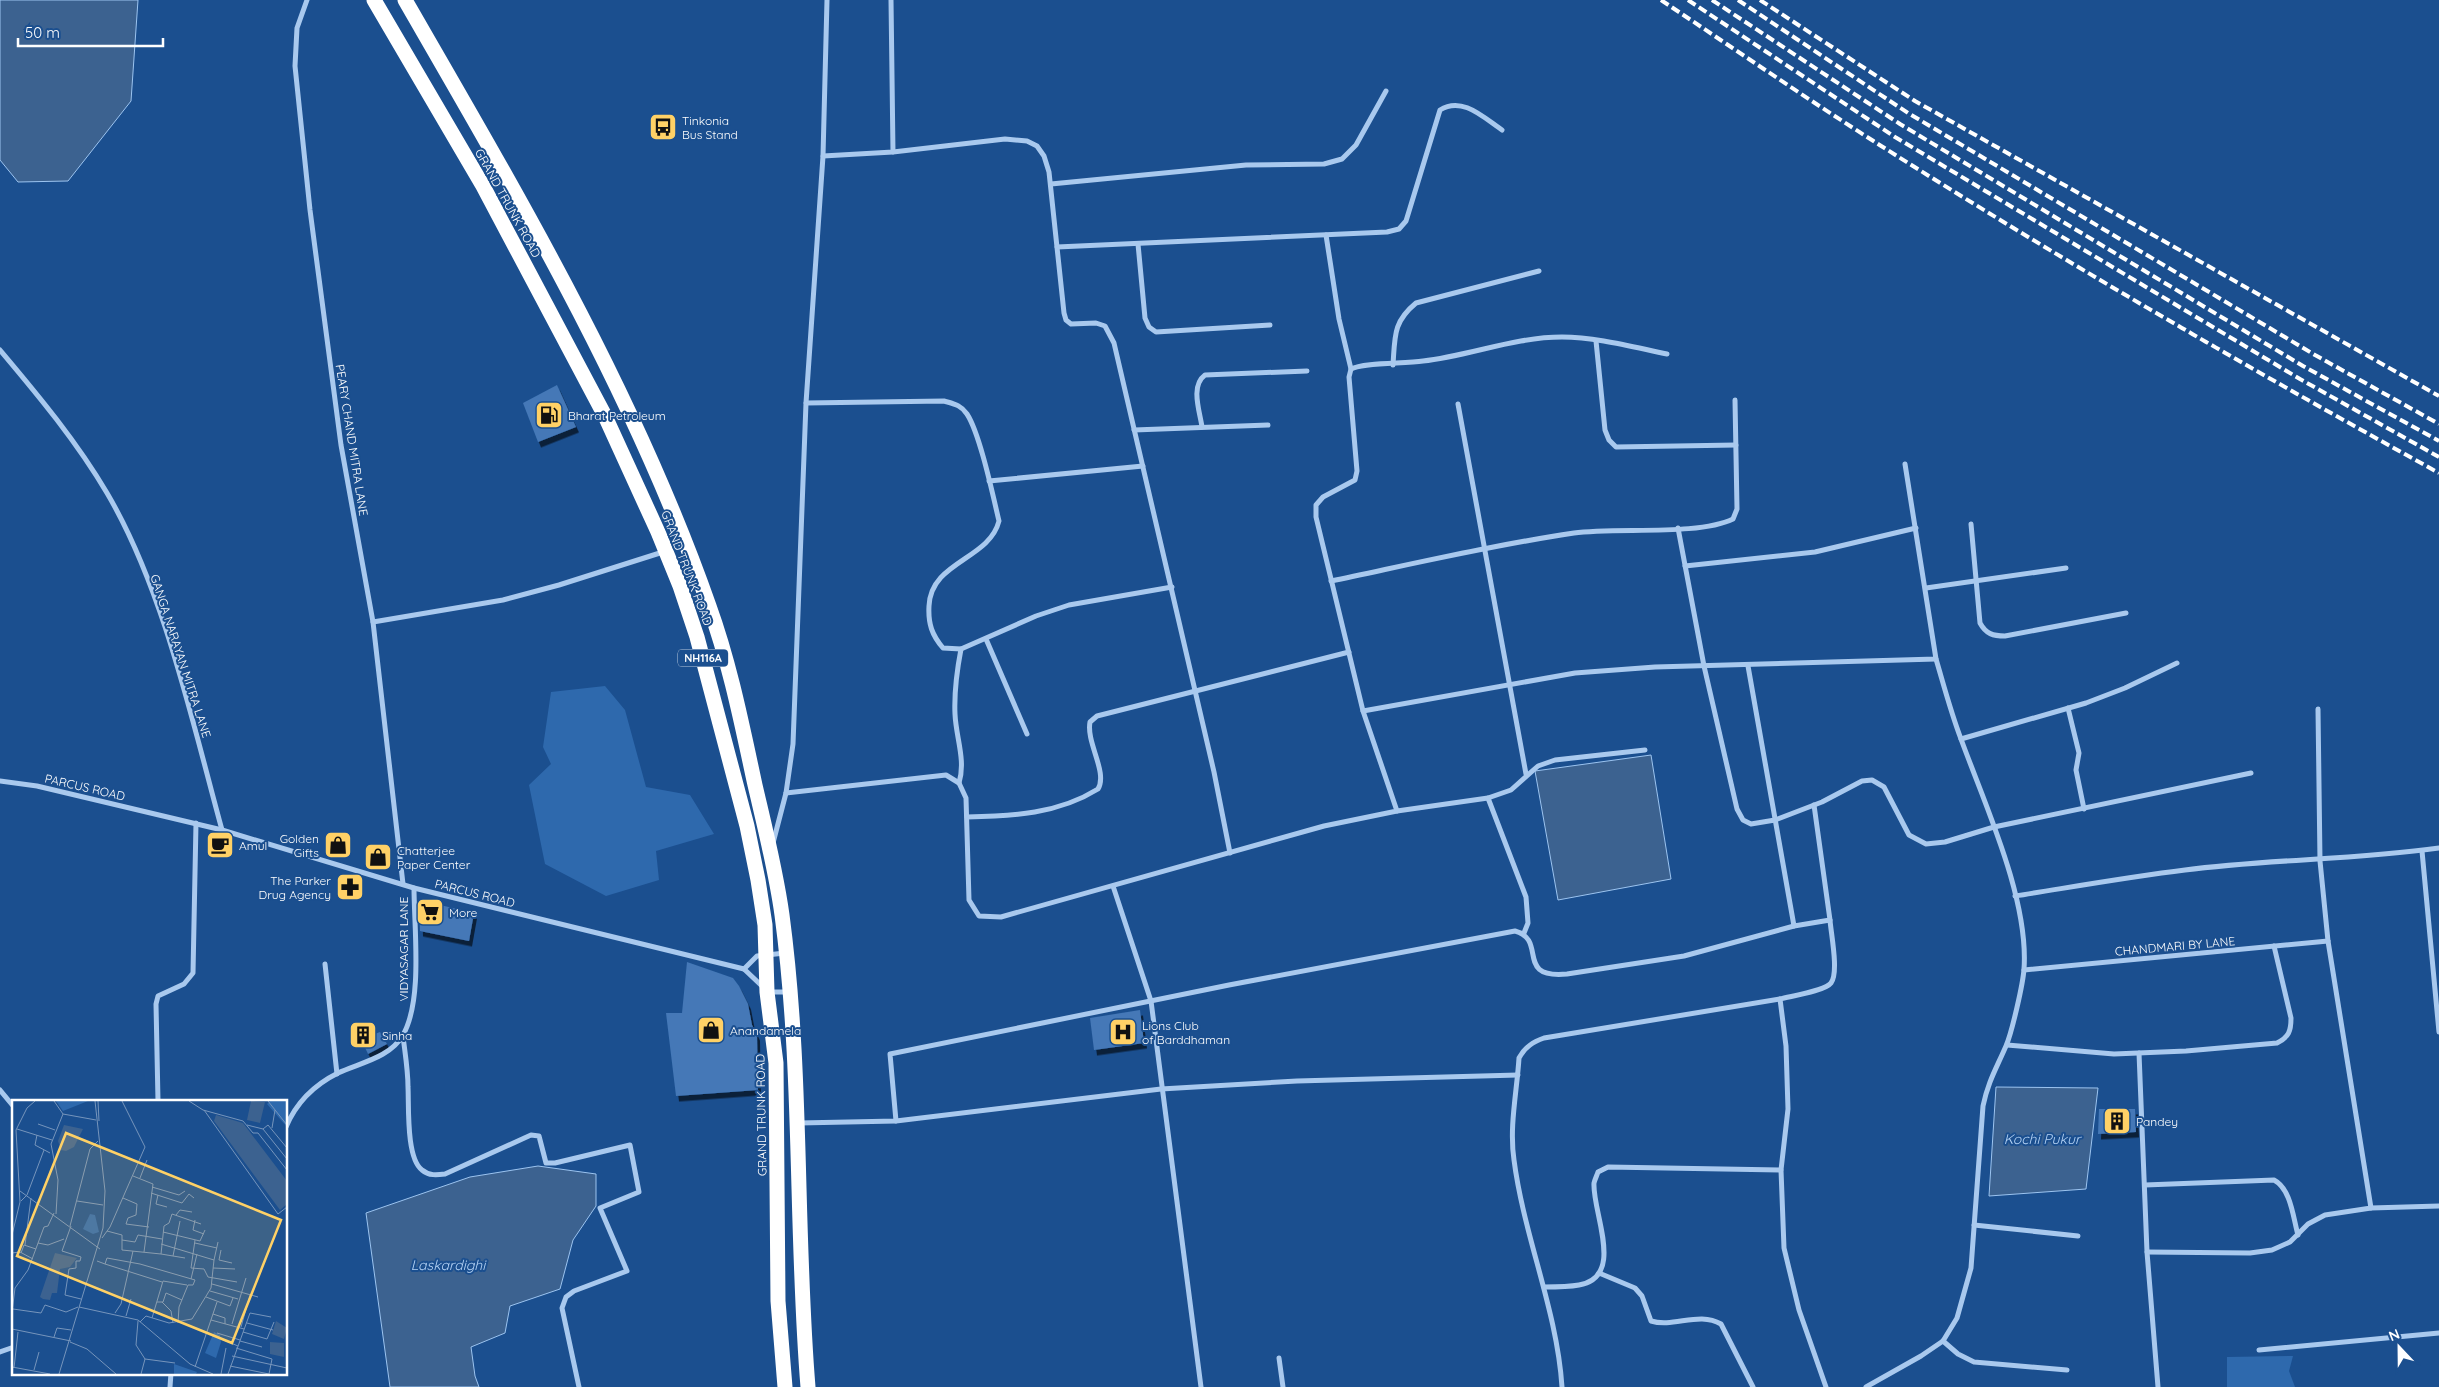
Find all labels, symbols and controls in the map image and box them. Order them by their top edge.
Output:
scale bar [18,15,162,47]
text: 50 m [25,23,60,42]
bus stop icon: Tinkonia Bus Stand [648,112,678,142]
place label: Tinkonia Bus Stand [682,113,738,142]
street label: GRAND TRUNK ROAD [472,146,544,260]
street label: PEARY CHAND MITRA LANE [333,363,371,517]
fuel station icon: Bharat Petroleum [534,400,564,430]
place label: Bharat Petroleum [568,408,666,423]
street label: GRAND TRUNK ROAD [658,508,716,628]
street label: GANGA NARAYAN MITRA LANE [147,572,215,740]
road number: NH116A [678,650,728,666]
street label: PARCUS ROAD [43,770,127,804]
cafe icon: Amul [205,830,235,860]
shop icon: Golden Gifts [323,830,353,860]
place label: Golden Gifts [280,831,319,860]
place label: Amul [239,838,267,853]
shop icon: Chatterjee Paper Center [363,842,393,872]
place label: Chatterjee Paper Center [397,843,471,872]
pharmacy icon: The Parker Drug Agency [335,872,365,902]
place label: The Parker Drug Agency [259,873,331,902]
street label: PARCUS ROAD [433,876,517,910]
street label: VIDYASAGAR LANE [396,896,411,1001]
supermarket icon: More [415,897,445,927]
place label: More [449,905,478,920]
street label: CHANDMARI BY LANE [2114,933,2236,959]
shop icon: Anandamela [696,1015,726,1045]
hospital icon: Lions Club of Barddhaman [1108,1017,1138,1047]
place label: Lions Club of Barddhaman [1142,1018,1230,1047]
building icon: Sinha [348,1020,378,1050]
place label: Anandamela [730,1023,801,1038]
place label: Sinha [382,1028,412,1043]
street label: GRAND TRUNK ROAD [752,1053,770,1176]
inset map [12,1100,288,1374]
building icon: Pandey [2102,1106,2132,1136]
place label: Pandey [2136,1114,2178,1129]
water label: Kochi Pukur [2004,1130,2082,1148]
water label: Laskardighi [411,1256,487,1274]
north arrow [2374,1322,2424,1372]
text: N [2386,1325,2402,1345]

